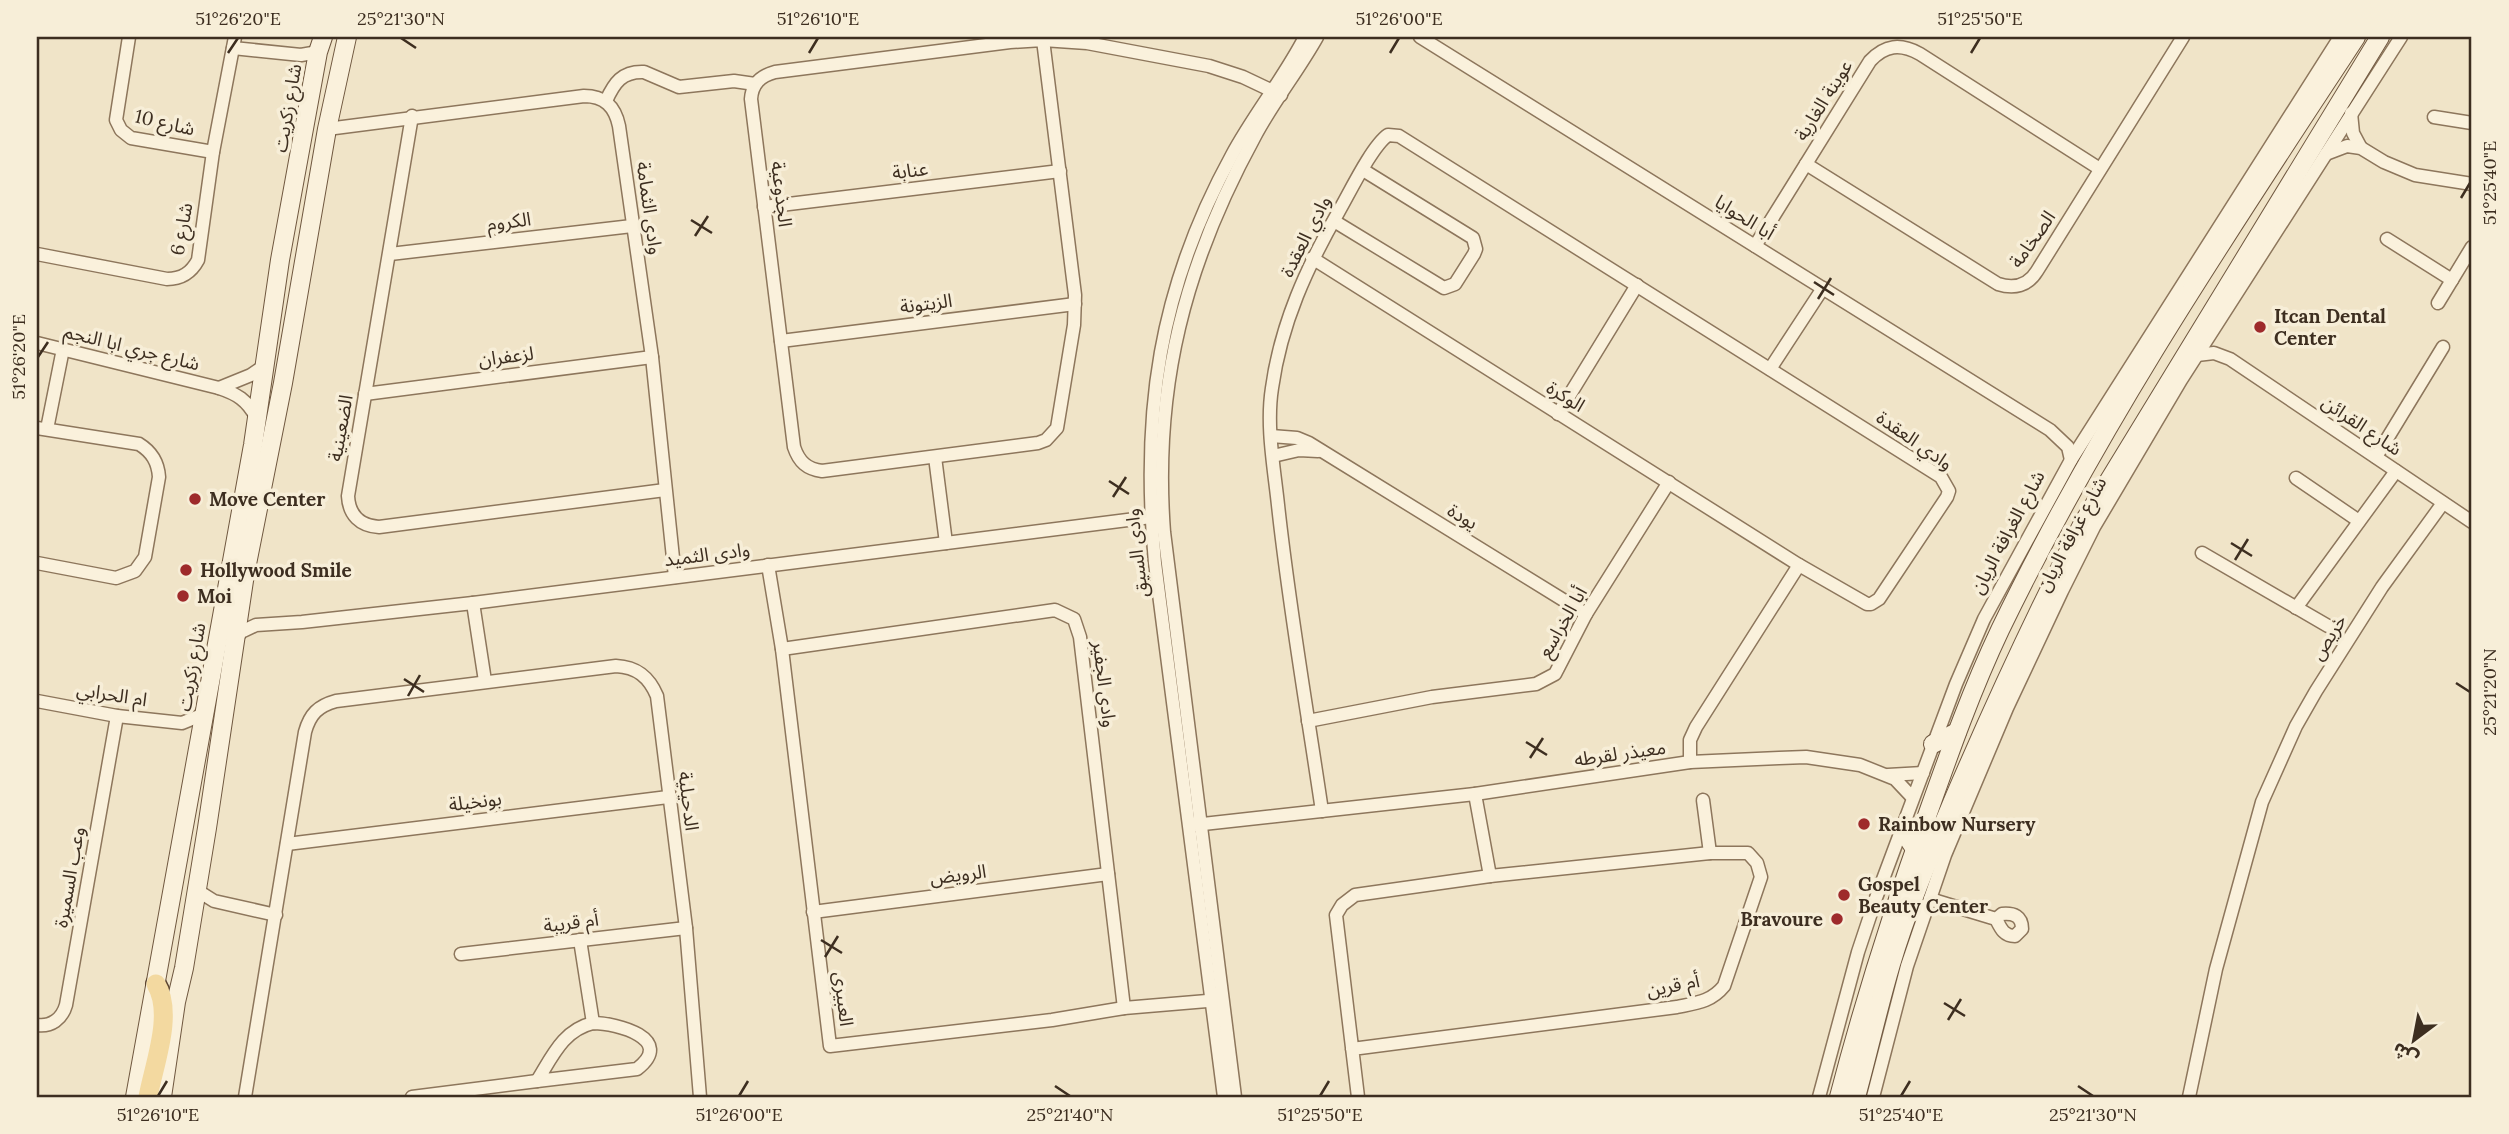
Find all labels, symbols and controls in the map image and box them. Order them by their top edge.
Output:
text: 51°26'20"E [195,7,281,30]
text: 25°21'30"N [357,7,445,30]
text: 51°26'10"E [777,7,859,30]
text: 51°26'00"E [1355,7,1443,30]
text: 51°25'50"E [1937,7,2023,30]
street label: عوينة الغارية [1789,55,1857,145]
street label: شارع زكريت [267,62,309,154]
street label: شارع 10 [132,103,197,142]
text: 51°25'40"E [2478,141,2501,225]
street label: عنابة [891,156,929,184]
street label: وادى الثمامة [632,160,668,256]
street label: الجذوعية [766,160,798,228]
street label: أبا الحوايا [1710,189,1780,245]
street label: وادي العقدة [1274,191,1339,282]
street label: شارع 6 [165,201,199,258]
street label: الكروم [486,206,533,239]
street label: الصخامة [2004,206,2060,272]
street label: الزيتونة [898,288,954,318]
place label: Itcan Dental Center [2274,304,2386,350]
text: 51°26'20"E [7,314,30,400]
street label: شارع جري ابا النجم [61,319,202,379]
marker: Itcan Dental Center [2252,319,2268,335]
street label: لزعفران [477,341,535,371]
street label: الوكرة [1542,375,1590,417]
street label: شارع القرائن [2316,389,2407,462]
street label: الضعينية [322,393,358,463]
street label: وادي العقدة [1870,405,1958,478]
street label: شارع الغرافة الريان [1964,466,2051,599]
street label: شارع غرافة الريان [2031,473,2113,596]
place label: Move Center [209,487,325,511]
marker: Move Center [187,491,203,507]
street label: يودة [1443,498,1483,534]
street label: وادى السيق [1119,507,1153,599]
street label: وادى الثميد [663,537,751,571]
place label: Hollywood Smile [200,558,352,582]
marker: Hollywood Smile [178,562,194,578]
street label: أبا الخراسع [1532,582,1595,663]
place label: Moi [197,584,232,608]
marker: Moi [175,588,191,604]
street label: خريص [2305,610,2351,664]
street label: شارع زكريت [171,621,213,713]
street label: وادى الجفير [1088,638,1122,729]
text: 25°21'20"N [2478,648,2501,736]
street label: ام الحرابي [75,677,149,715]
street label: معيذر لقرطه [1573,735,1667,771]
street label: الدحيلية [673,770,705,832]
street label: بونخيلة [447,786,503,816]
place label: Rainbow Nursery [1878,812,2036,836]
marker: Rainbow Nursery [1856,816,1872,832]
street label: وعب السميرة [48,825,90,929]
street label: الرويض [928,859,988,889]
place label: Gospel Beauty Center [1858,872,1988,918]
marker: Gospel Beauty Center [1836,887,1852,903]
street label: أم قريبة [542,907,601,940]
place label: Bravoure [1740,907,1823,931]
marker: Bravoure [1829,911,1845,927]
street label: أم قرين [1644,968,1702,1005]
street label: العبيرى [829,970,859,1028]
north arrow [2380,1004,2450,1074]
text: ش [2388,1037,2422,1071]
text: 51°26'10"E [117,1103,199,1126]
text: 51°26'00"E [695,1103,783,1126]
text: 25°21'40"N [1027,1103,1113,1126]
text: 51°25'50"E [1277,1103,1363,1126]
text: 51°25'40"E [1859,1103,1943,1126]
text: 25°21'30"N [2049,1103,2137,1126]

